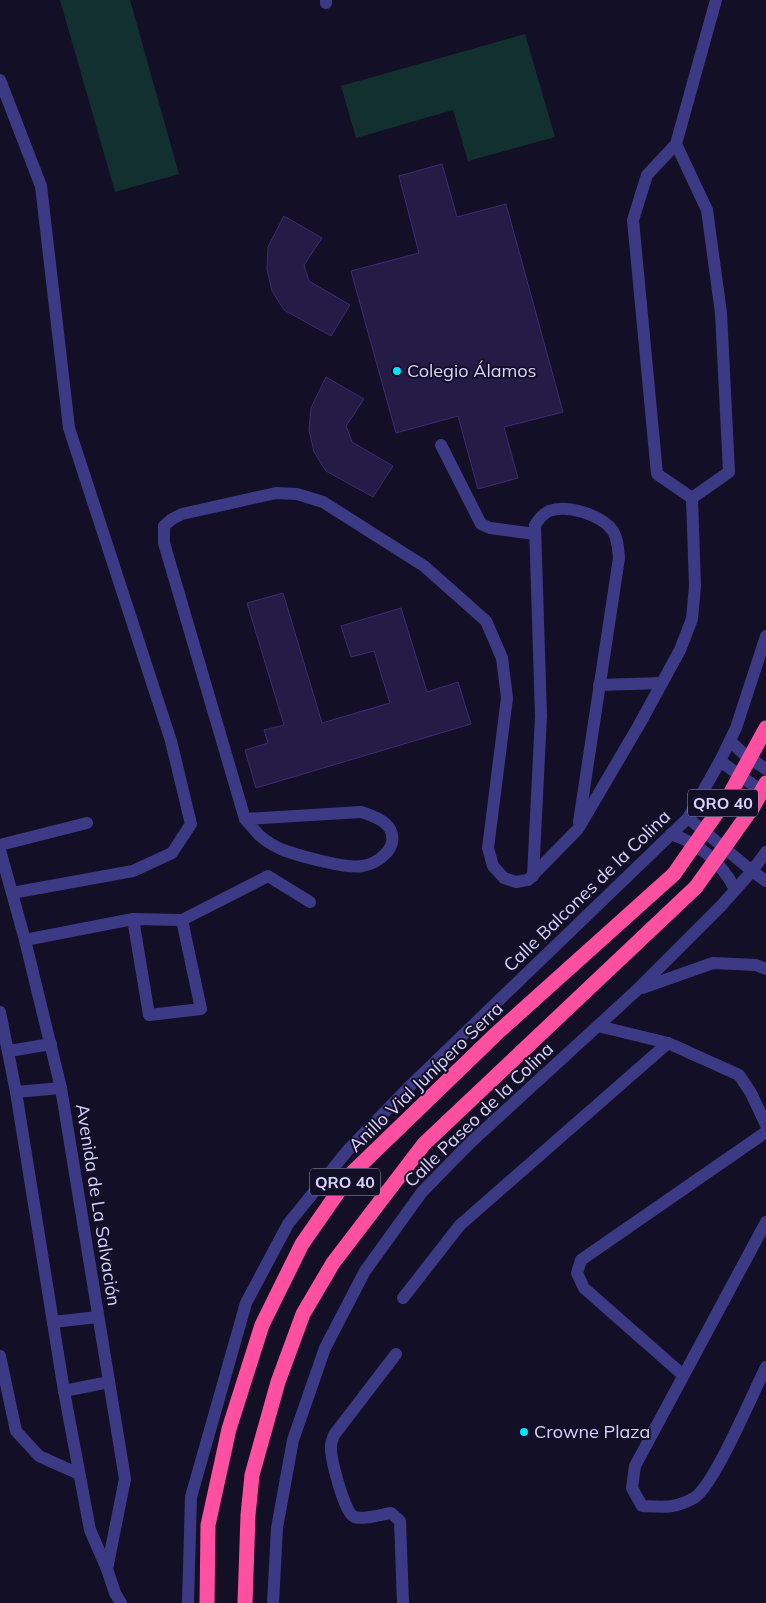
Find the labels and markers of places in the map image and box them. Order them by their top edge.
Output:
place label: Colegio Álamos [407,359,537,382]
marker: Colegio Álamos [391,365,403,377]
place label: Crowne Plaza [534,1420,650,1443]
marker: Crowne Plaza [518,1426,530,1438]

